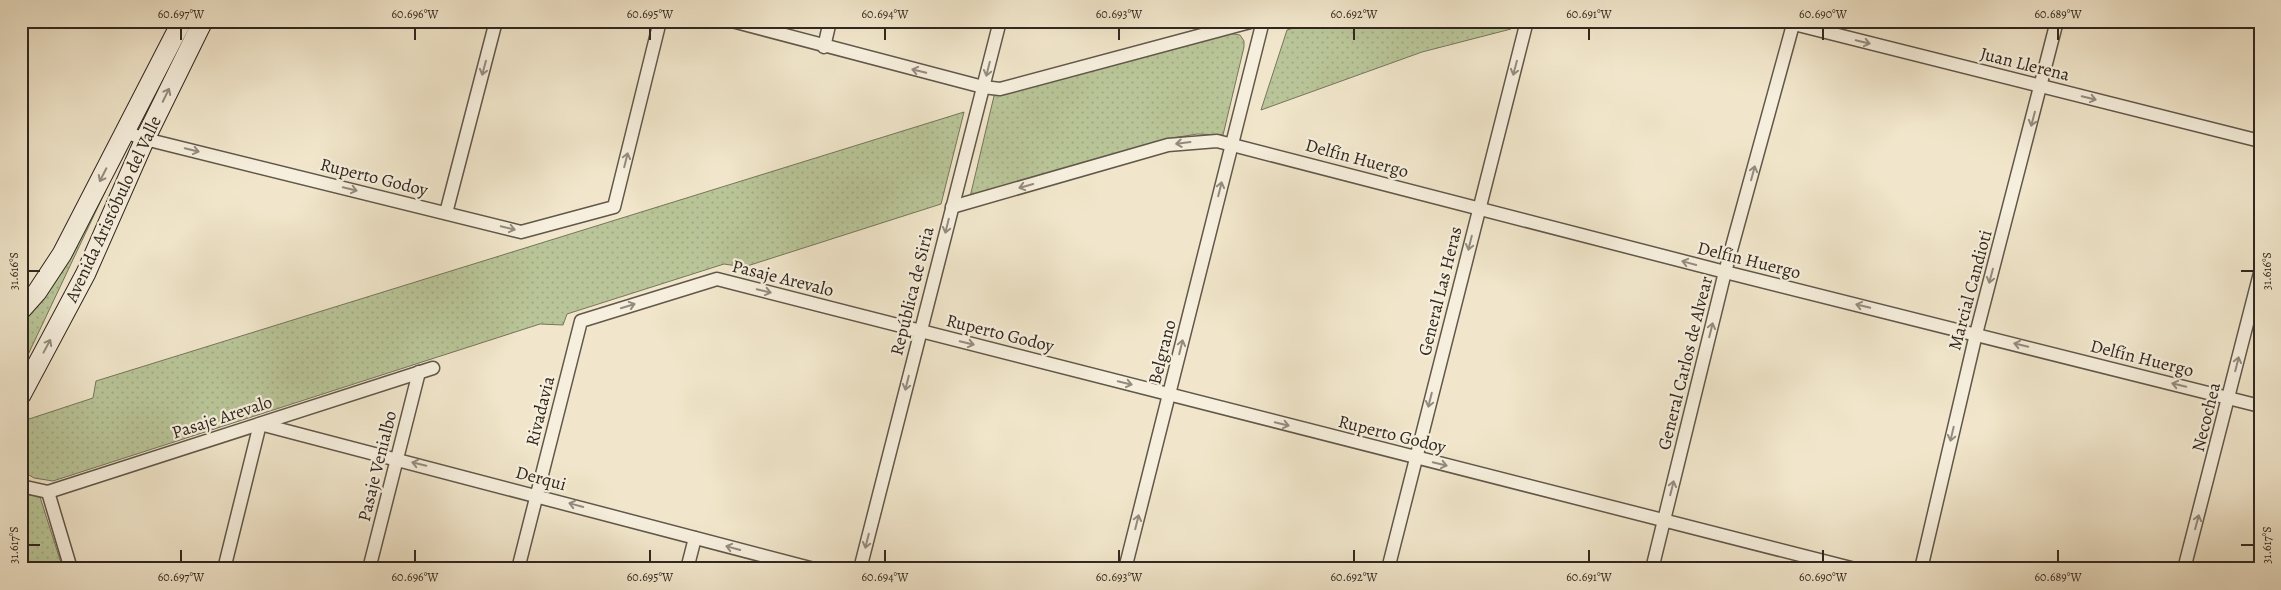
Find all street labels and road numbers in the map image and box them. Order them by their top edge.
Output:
street label: Juan Llerena [1978,41,2073,87]
street label: Avenida Aristóbulo del Valle [59,112,167,307]
street label: Delfín Huergo [1303,133,1411,183]
street label: Ruperto Godoy [318,152,431,202]
street label: República de Siria [884,224,940,358]
street label: General Las Heras [1412,224,1468,358]
street label: Marcial Candioti [1942,227,1998,353]
street label: Delfín Huergo [1695,236,1803,284]
street label: Pasaje Arevalo [730,254,836,302]
street label: General Carlos de Alvear [1652,273,1718,452]
street label: Ruperto Godoy [944,308,1057,358]
street label: Belgrano [1142,317,1182,387]
street label: Delfín Huergo [2088,334,2196,382]
street label: Rivadavia [520,373,560,448]
street label: Necochea [2186,379,2226,454]
street label: Pasaje Arevalo [169,389,275,444]
street label: Pasaje Venialbo [352,408,402,524]
street label: Ruperto Godoy [1336,409,1449,459]
street label: Derqui [513,460,569,496]

